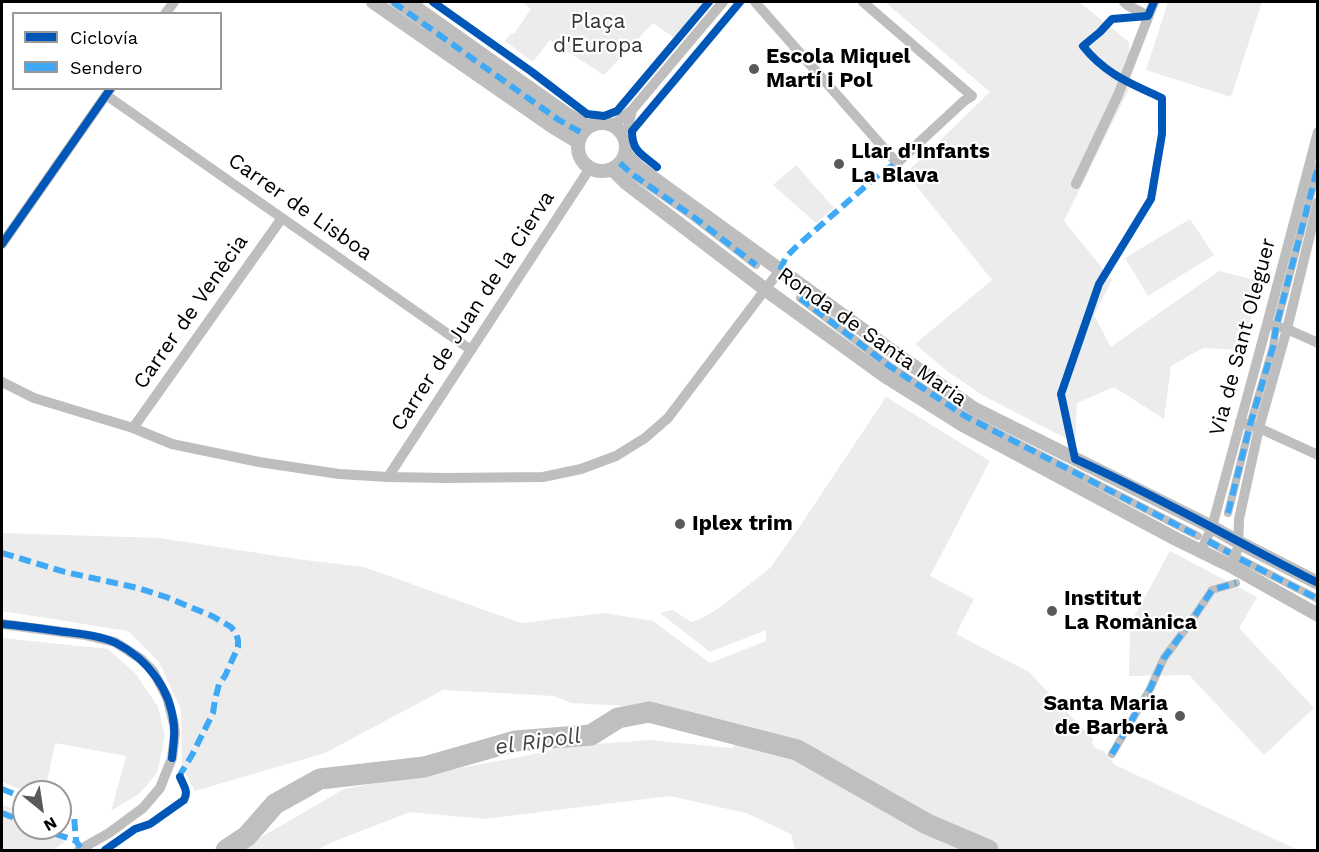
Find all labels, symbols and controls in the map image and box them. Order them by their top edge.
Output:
park label: Plaça d'Europa [553,9,643,59]
legend [12,12,222,90]
text: Ciclovía [70,27,138,48]
place label: Escola Miquel Martí i Pol [766,44,910,94]
text: Sendero [70,57,143,78]
marker: Escola Miquel Martí i Pol [747,62,761,76]
place label: Llar d'Infants La Blava [851,139,990,189]
street label: Carrer de Lisboa [223,148,377,266]
marker: Llar d'Infants La Blava [832,157,846,171]
street label: Carrer de Juan de la Cierva [386,186,560,436]
street label: Carrer de Venècia [128,230,254,394]
street label: Via de Sant Oleguer [1204,235,1282,439]
street label: Ronda de Santa Maria [772,262,972,412]
place label: Iplex trim [692,511,793,537]
marker: Iplex trim [673,517,687,531]
place label: Institut La Romànica [1064,586,1197,636]
marker: Institut La Romànica [1045,604,1059,618]
place label: Santa Maria de Barberà [1043,691,1168,741]
marker: Santa Maria de Barberà [1173,709,1187,723]
water label: el Ripoll [493,723,583,761]
north arrow [12,780,72,840]
text: N [40,813,60,835]

